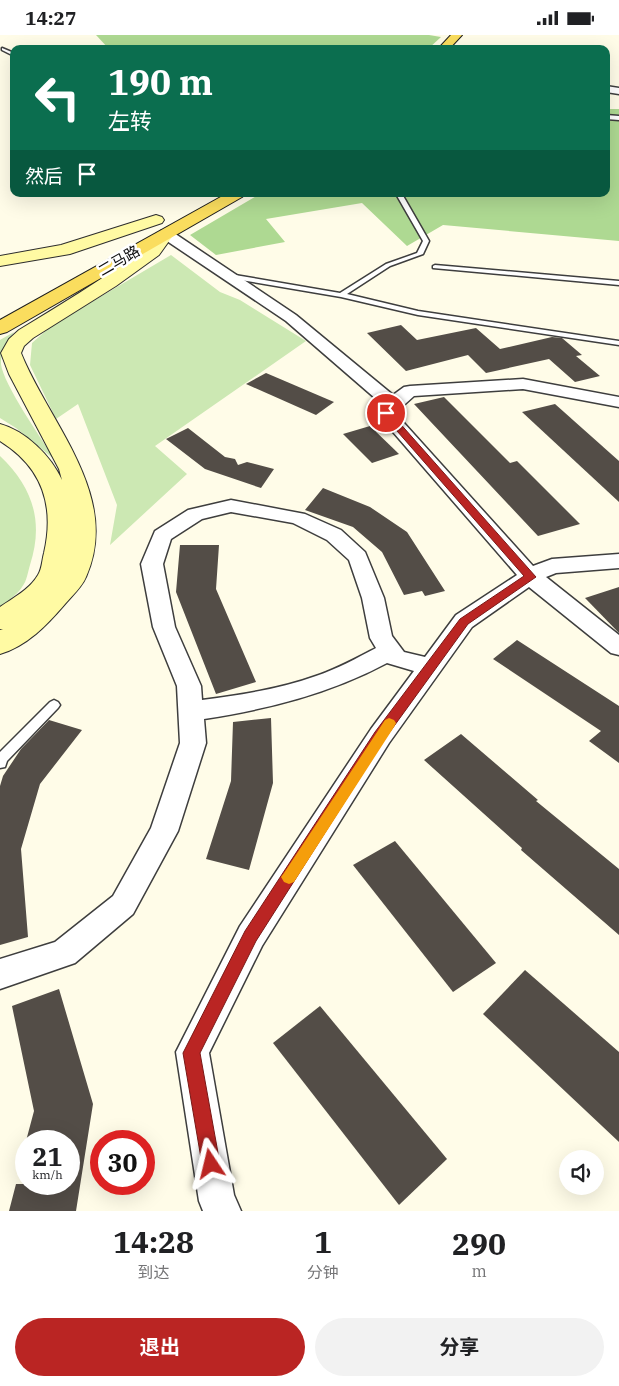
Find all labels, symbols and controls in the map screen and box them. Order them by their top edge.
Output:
text: 14:27 [25,6,76,30]
text: 190 m [108,59,213,105]
icon: left [25,65,90,130]
text: 左转 [108,106,152,135]
icon: arrive [73,160,101,188]
text: 然后 [25,164,63,188]
street label: 二马路 [95,241,143,280]
pin [365,392,407,434]
icon: arrive [372,399,400,427]
speed limit sign: 30 [90,1130,155,1195]
position arrow [184,1137,236,1189]
text: 21 [32,1140,63,1173]
map controls [559,1150,604,1195]
button: sound [559,1150,604,1195]
text: km/h [32,1167,63,1182]
text: 14:28 [113,1222,194,1261]
text: 1 [314,1222,332,1261]
text: 290 [452,1224,506,1263]
text: m [471,1261,487,1281]
text: 到达 [138,1262,170,1282]
text: 分钟 [307,1262,339,1282]
button: 退出 [15,1318,305,1376]
button: 分享 [315,1318,604,1376]

